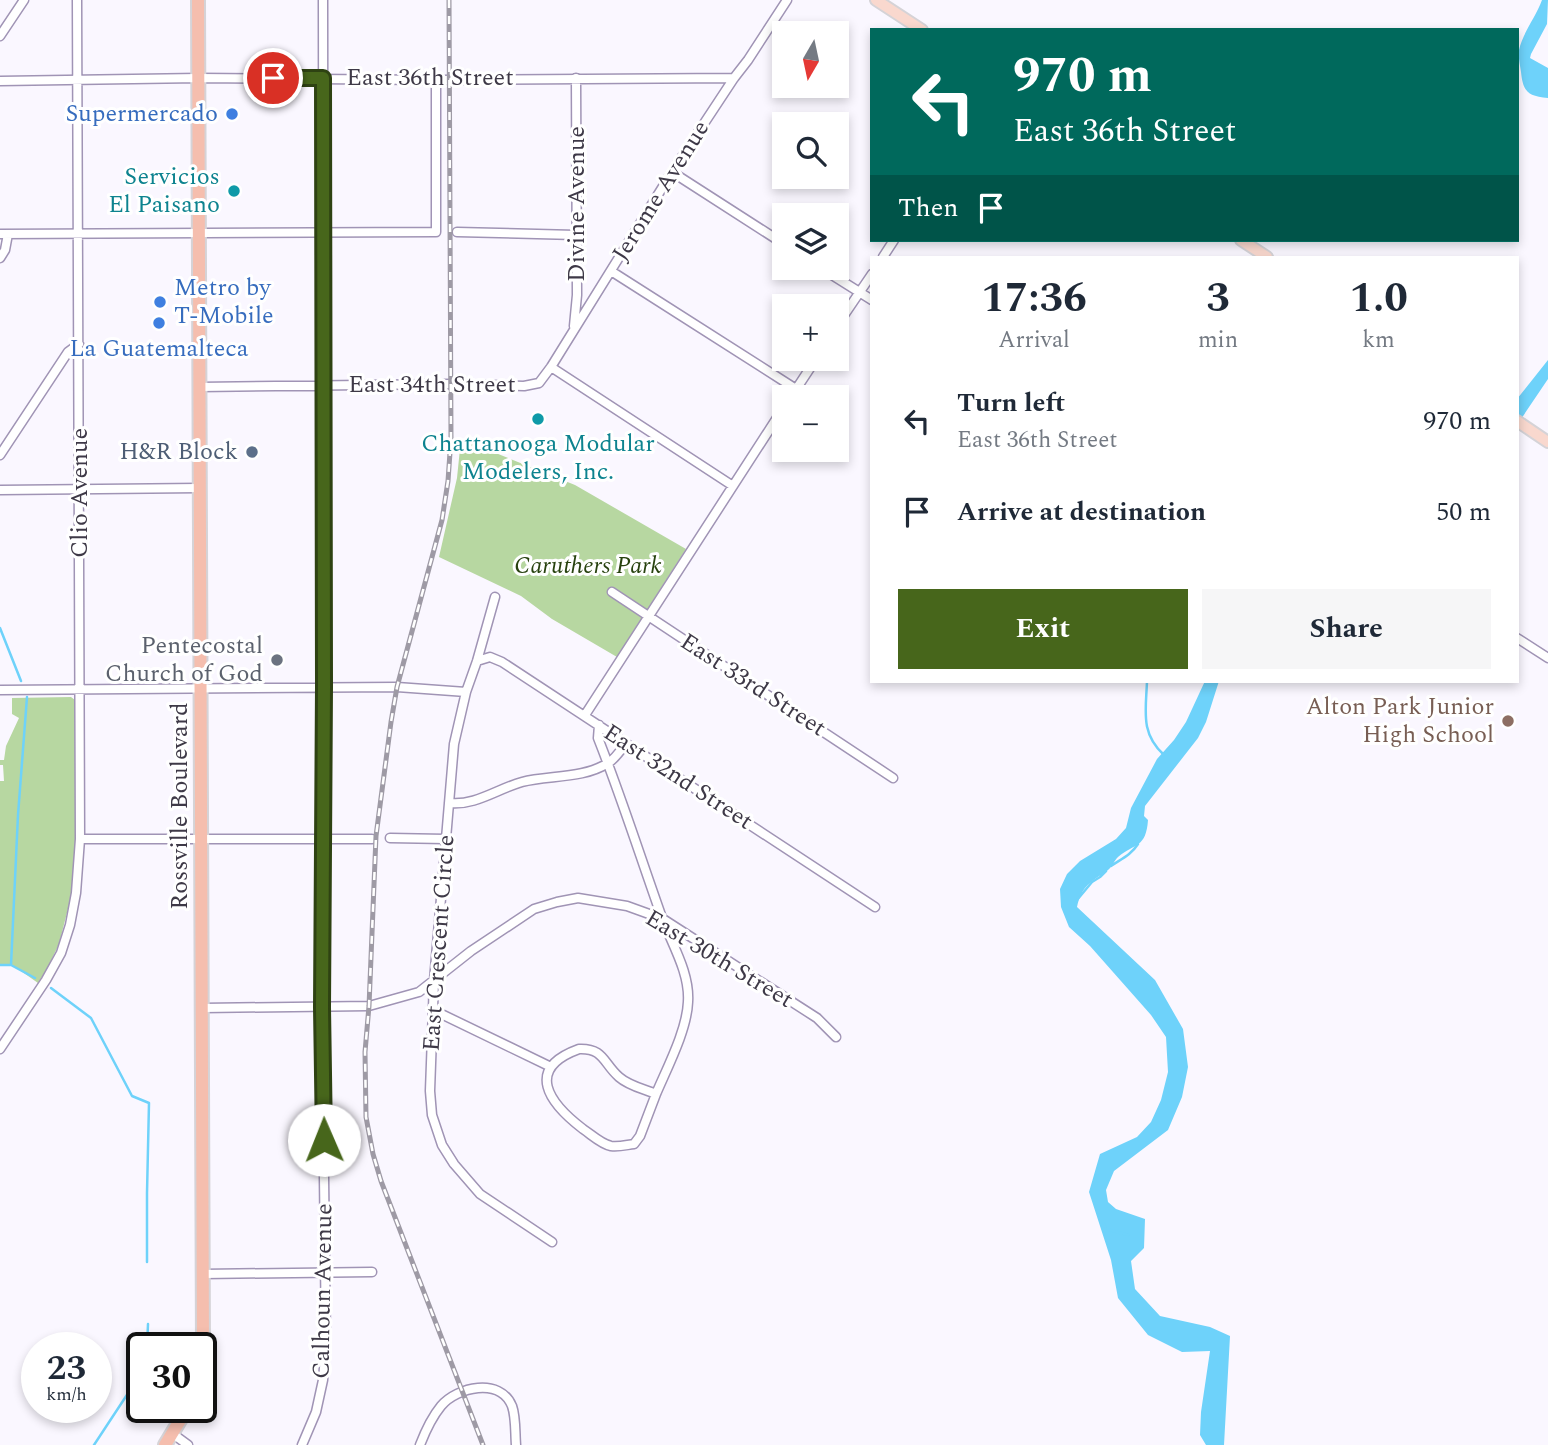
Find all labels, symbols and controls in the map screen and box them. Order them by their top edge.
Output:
north arrow [772,21,849,98]
map controls [772,21,849,462]
text: 970 m [1013,39,1152,114]
pin [243,48,303,108]
icon: left [898,56,989,147]
icon: arrive [254,59,292,97]
street label: East 36th Street [346,60,514,96]
place label: Supermercado [66,96,218,132]
marker: Supermercado [224,106,240,122]
text: East 36th Street [1013,107,1236,156]
button: search [772,112,849,189]
street label: Jerome Avenue [603,113,719,269]
street label: Divine Avenue [559,126,595,282]
place label: Servicios El Paisano [108,159,220,223]
marker: Servicios El Paisano [226,183,242,199]
text: Then [898,188,958,228]
icon: arrive [972,189,1010,227]
button: layers [772,203,849,280]
text: 17:36 [981,267,1087,330]
text: 3 [1206,267,1230,330]
text: 1.0 [1349,267,1408,330]
place label: Metro by T-Mobile [174,270,274,334]
marker: Metro by T-Mobile [152,294,168,310]
button: + [772,294,849,371]
marker: La Guatemalteca [151,315,167,331]
text: Arrival [998,323,1070,358]
text: min [1198,323,1238,358]
text: km [1362,323,1395,358]
place label: La Guatemalteca [69,331,249,367]
street label: East 34th Street [348,367,516,403]
text: Turn left [957,383,1065,423]
button: − [772,385,849,462]
text: 970 m [1423,401,1491,441]
icon: left [898,402,936,440]
marker: Chattanooga Modular Modelers, Inc. [530,411,546,427]
text: East 36th Street [957,423,1117,458]
place label: Chattanooga Modular Modelers, Inc. [421,426,655,490]
street label: Clio Avenue [62,428,98,558]
place label: H&R Block [119,434,238,470]
marker: H&R Block [244,444,260,460]
text: Arrive at destination [957,492,1206,532]
text: 50 m [1436,492,1491,532]
icon: arrive [898,493,936,531]
park label: Caruthers Park [514,548,662,584]
button: Exit [898,589,1188,669]
button: Share [1202,589,1491,669]
street label: East 33rd Street [673,624,833,746]
place label: Pentecostal Church of God [105,628,263,692]
marker: Pentecostal Church of God [269,652,285,668]
place label: Alton Park Junior High School [1306,689,1494,753]
street label: Rossville Boulevard [162,702,198,910]
marker: Alton Park Junior High School [1500,713,1516,729]
street label: East 32nd Street [596,715,760,839]
street label: East Crescent Circle [413,833,465,1053]
street label: East 30th Street [638,900,800,1018]
position arrow [287,1103,361,1177]
street label: Calhoun Avenue [303,1203,343,1379]
speed limit sign: 30 [126,1332,217,1423]
text: 23 [47,1342,86,1395]
text: km/h [46,1381,87,1408]

